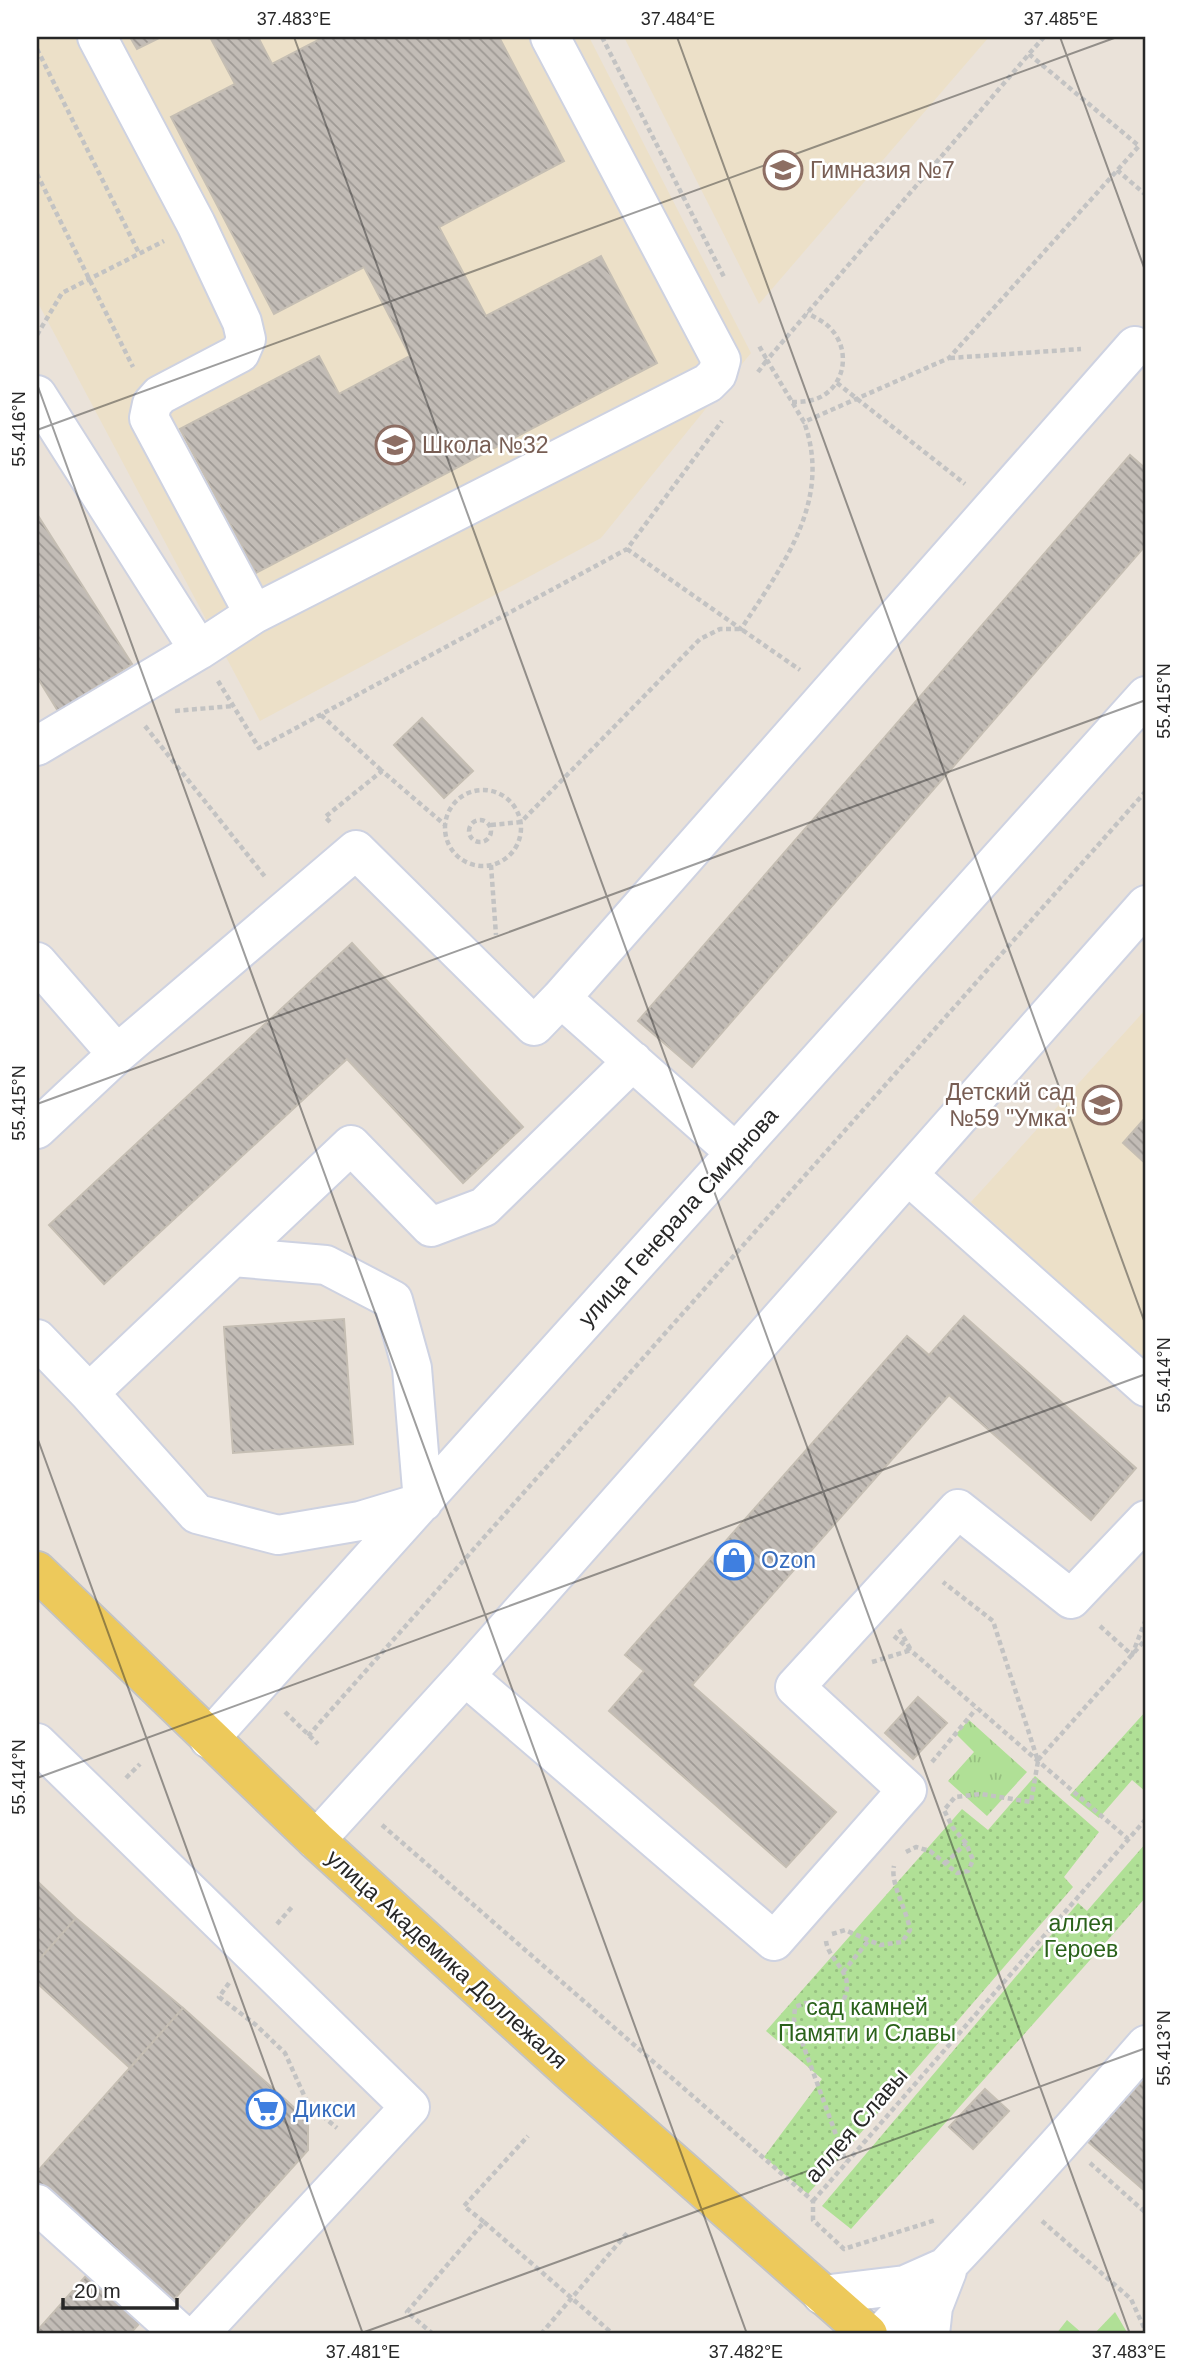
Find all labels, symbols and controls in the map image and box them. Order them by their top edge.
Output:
text: 37.483°E [257,9,331,29]
text: 37.484°E [641,9,715,29]
text: 37.485°E [1024,9,1098,29]
school or university icon: Гимназия №7 [762,149,804,191]
place label: Гимназия №7 [810,157,955,183]
text: 55.416°N [9,391,29,467]
school or university icon: Школа №32 [374,424,416,466]
place label: Школа №32 [422,432,549,458]
text: 55.415°N [1154,663,1174,739]
text: 55.415°N [9,1065,29,1141]
place label: Детский сад №59 "Умка" [946,1079,1076,1131]
school or university icon: Детский сад №59 "Умка" [1081,1084,1123,1126]
street label: улица Генерала Смирнова [573,1102,783,1332]
text: 55.414°N [1154,1337,1174,1413]
shop icon: Ozon [713,1539,755,1581]
place label: Ozon [761,1547,816,1573]
text: 55.414°N [9,1739,29,1815]
street label: улица Академика Доллежаля [321,1844,573,2074]
park label: аллея Героев [1044,1910,1118,1962]
park label: сад камней Памяти и Славы [778,1994,956,2046]
text: 55.413°N [1154,2010,1174,2086]
street label: аллея Славы [799,2063,913,2187]
supermarket icon: Дикси [245,2088,287,2130]
place label: Дикси [293,2096,356,2122]
scale bar [63,2266,177,2310]
text: 20 m [74,2279,121,2302]
text: 37.481°E [326,2342,400,2362]
text: 37.482°E [709,2342,783,2362]
text: 37.483°E [1092,2342,1166,2362]

